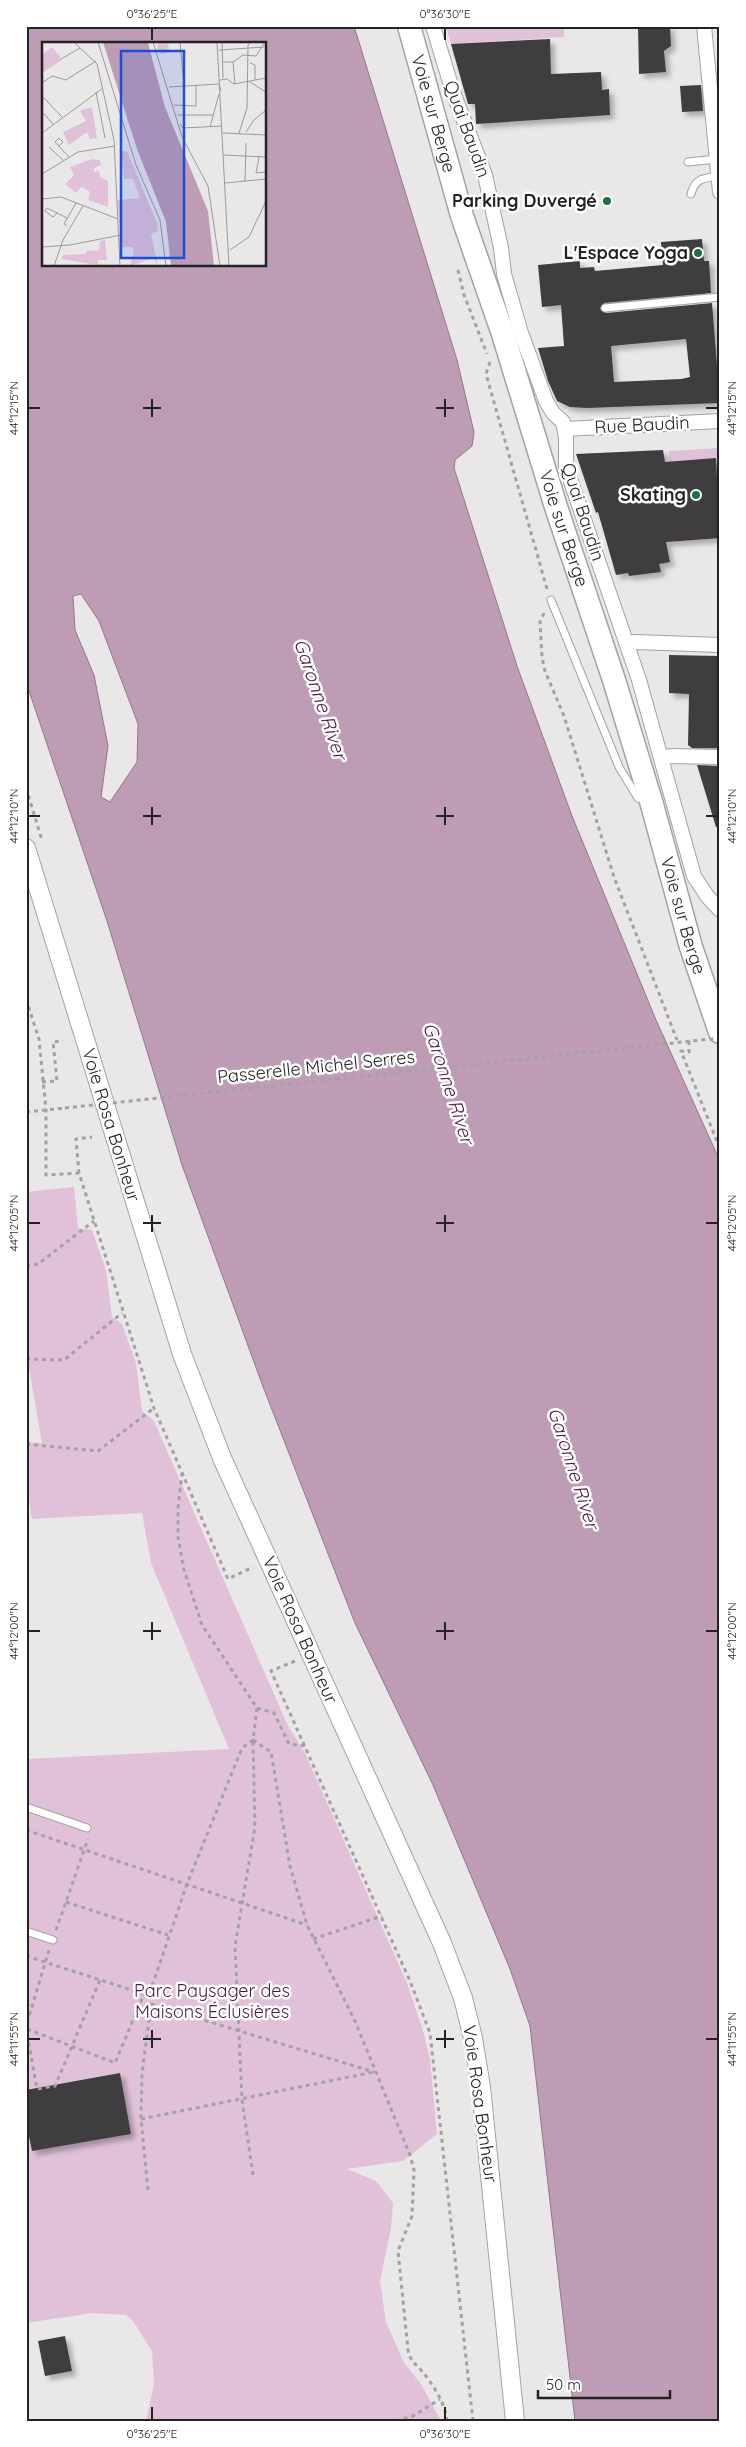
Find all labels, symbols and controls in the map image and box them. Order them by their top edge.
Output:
text: 0°36'25"E [127,6,178,21]
text: 0°36'30"E [419,6,471,21]
inset map [42,42,266,266]
street label: Voie sur Berge [407,52,461,175]
street label: Quai Baudin [439,77,496,181]
place label: Parking Duvergé [452,189,597,212]
marker: Parking Duvergé [601,195,613,207]
place label: L'Espace Yoga [564,241,688,264]
marker: L'Espace Yoga [692,247,704,259]
text: 44°12'15"N [6,381,21,435]
text: 44°12'15"N [724,381,739,435]
street label: Rue Baudin [594,411,690,438]
street label: Quai Baudin [557,460,610,564]
street label: Voie sur Berge [534,467,594,590]
place label: Skating [620,483,686,506]
marker: Skating [690,489,702,501]
water label: Garonne River [289,636,354,765]
text: 44°12'10"N [6,789,21,843]
text: 44°12'10"N [724,789,739,843]
street label: Voie sur Berge [656,854,711,977]
water label: Garonne River [418,1019,481,1149]
street label: Voie Rosa Bonheur [77,1045,146,1204]
street label: Passerelle Michel Serres [216,1045,416,1088]
text: 44°12'05"N [6,1194,21,1252]
text: 44°12'05"N [724,1194,739,1252]
water label: Garonne River [543,1404,606,1534]
street label: Voie Rosa Bonheur [258,1552,343,1707]
text: 44°12'00"N [6,1602,21,1660]
text: 44°12'00"N [724,1602,739,1660]
park label: Parc Paysager des Maisons Éclusières [134,1979,290,2023]
text: 44°11'55"N [6,2012,21,2066]
text: 44°11'55"N [724,2012,739,2066]
street label: Voie Rosa Bonheur [458,2024,503,2184]
scale bar [538,2367,671,2399]
text: 50 m [546,2375,581,2394]
text: 0°36'25"E [127,2426,178,2441]
text: 0°36'30"E [419,2426,471,2441]

